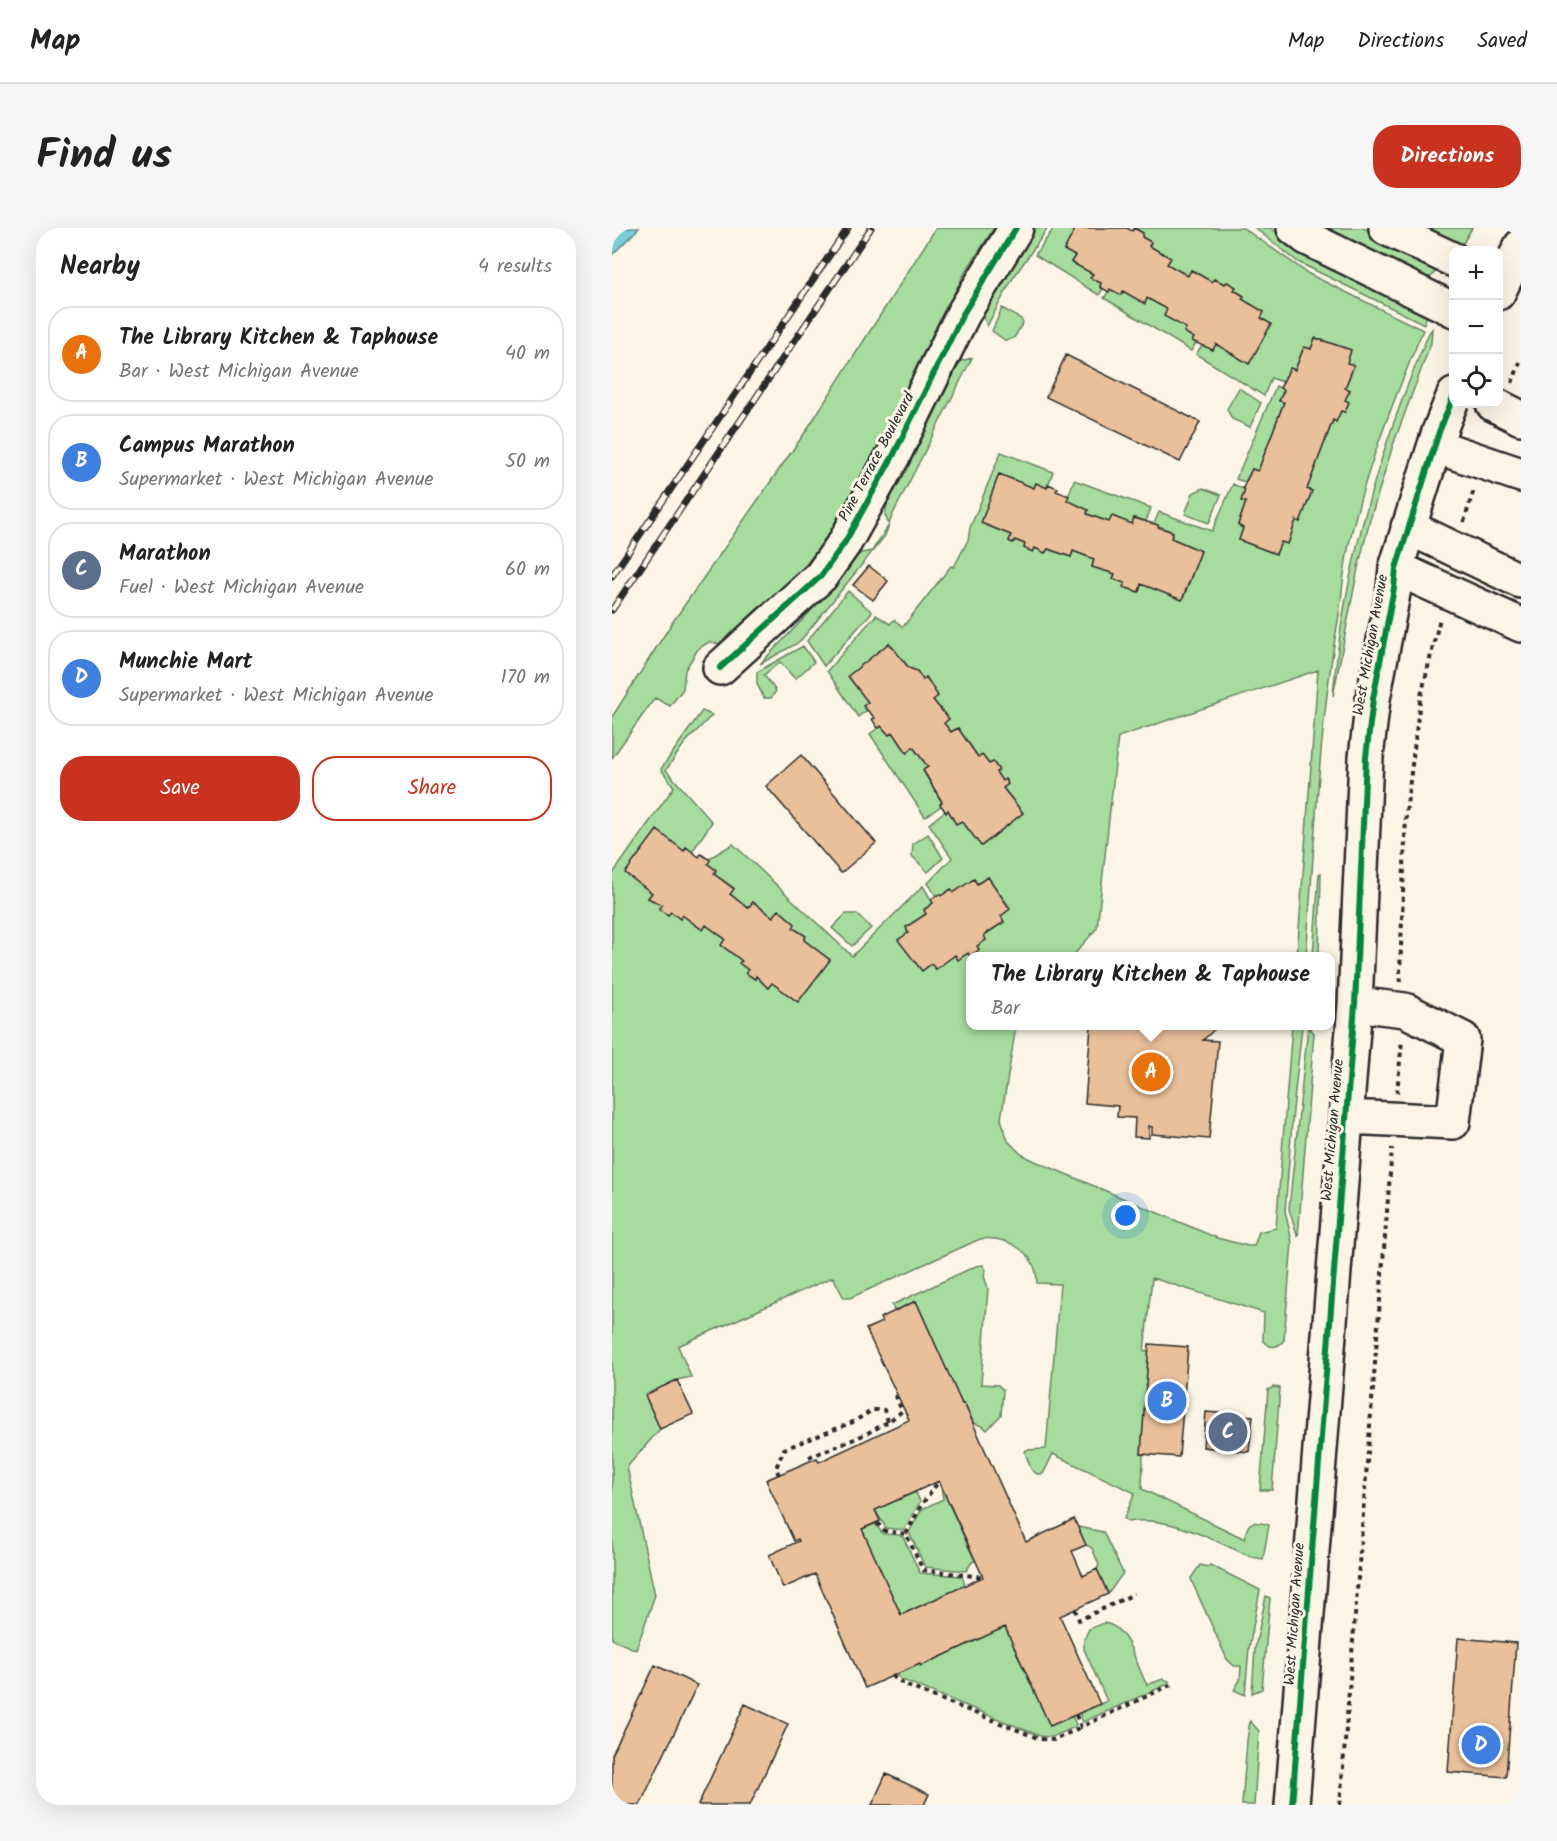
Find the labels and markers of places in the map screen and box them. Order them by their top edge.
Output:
pin: A [1132,1050,1170,1094]
pin: B [1148,1378,1186,1424]
pin: C [1208,1410,1248,1454]
pin: D [1462,1722,1500,1768]

